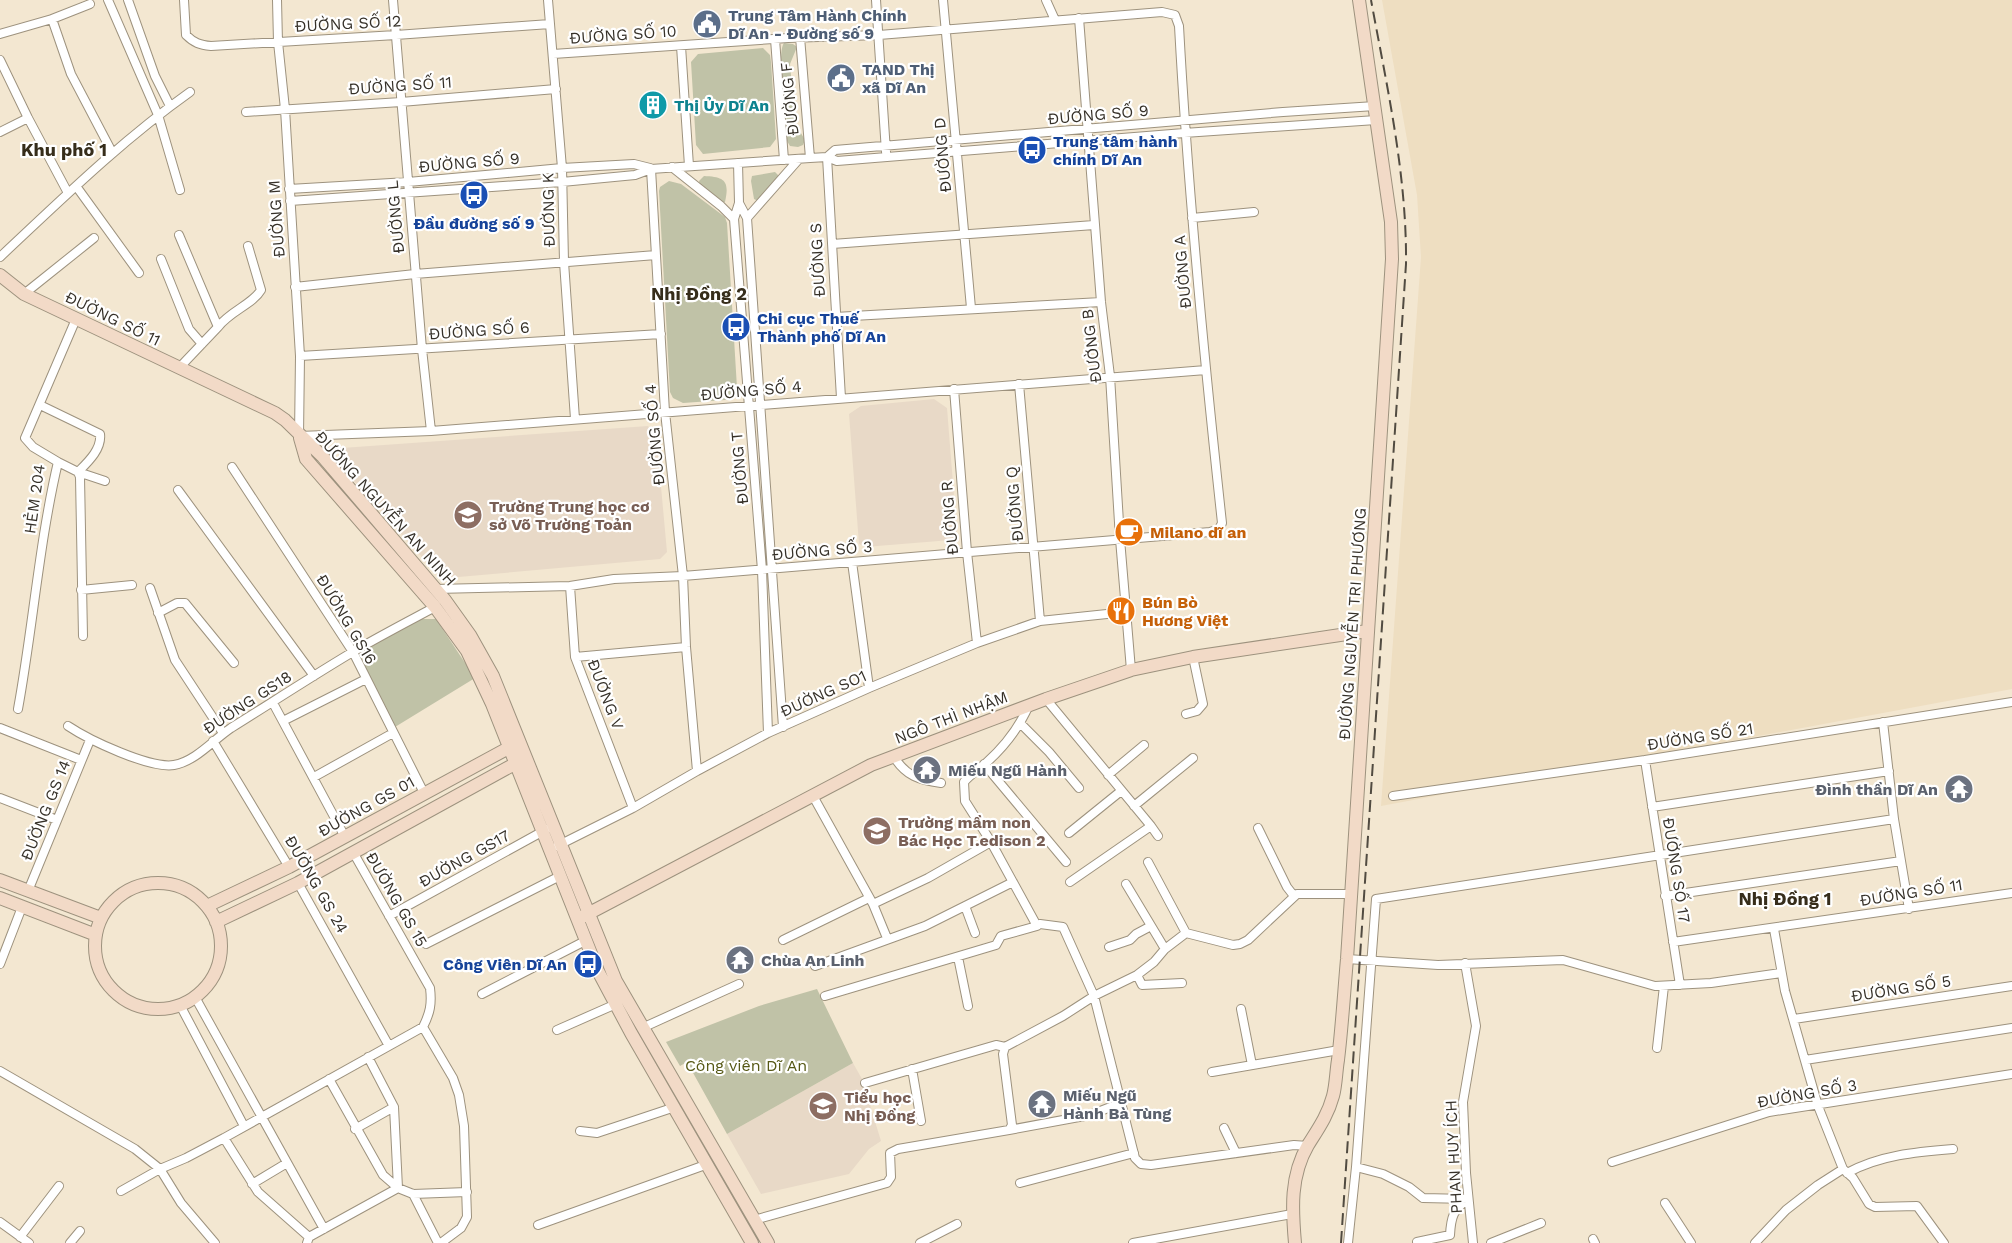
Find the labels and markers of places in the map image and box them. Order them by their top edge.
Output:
place label: Trung Tâm Hành Chính Dĩ An - Đường số 9 [728,6,907,43]
public building icon: Trung Tâm Hành Chính Dĩ An - Đường số 9 [691,8,723,40]
place label: TAND Thị xã Dĩ An [862,60,935,97]
public building icon: TAND Thị xã Dĩ An [825,62,857,94]
building icon: Thị Ủy Dĩ An [637,89,669,121]
place label: Thị Ủy Dĩ An [674,96,769,115]
place label: Trung tâm hành chính Dĩ An [1053,132,1178,169]
bus stop icon: Trung tâm hành chính Dĩ An [1016,134,1048,166]
bus stop icon: Đầu đường số 9 [458,179,490,211]
place label: Đầu đường số 9 [413,214,535,233]
place label: Chi cục Thuế Thành phố Dĩ An [757,309,886,346]
bus stop icon: Chi cục Thuế Thành phố Dĩ An [720,311,752,343]
place label: Trường Trung học cơ sở Võ Trường Toản [489,497,650,534]
school or university icon: Trường Trung học cơ sở Võ Trường Toản [452,499,484,531]
cafe icon: Milano dĩ an [1113,516,1145,548]
place label: Milano dĩ an [1150,523,1246,542]
place label: Bún Bò Hương Việt [1142,593,1228,630]
restaurant icon: Bún Bò Hương Việt [1105,595,1137,627]
temple icon: Miếu Ngũ Hành [911,754,943,786]
place label: Miếu Ngũ Hành [948,761,1067,780]
temple icon: Đình thần Dĩ An [1943,773,1975,805]
place label: Đình thần Dĩ An [1815,780,1938,799]
place label: Trường mầm non Bác Học T.edison 2 [898,813,1045,850]
school or university icon: Trường mầm non Bác Học T.edison 2 [861,815,893,847]
temple icon: Chùa An Linh [724,944,756,976]
bus stop icon: Công Viên Dĩ An [572,948,604,980]
place label: Chùa An Linh [761,951,865,970]
place label: Công Viên Dĩ An [443,955,567,974]
place label: Miếu Ngũ Hành Bà Tùng [1063,1086,1171,1123]
place label: Tiểu học Nhị Đồng [844,1088,915,1125]
temple icon: Miếu Ngũ Hành Bà Tùng [1026,1088,1058,1120]
school or university icon: Tiểu học Nhị Đồng [807,1090,839,1122]

